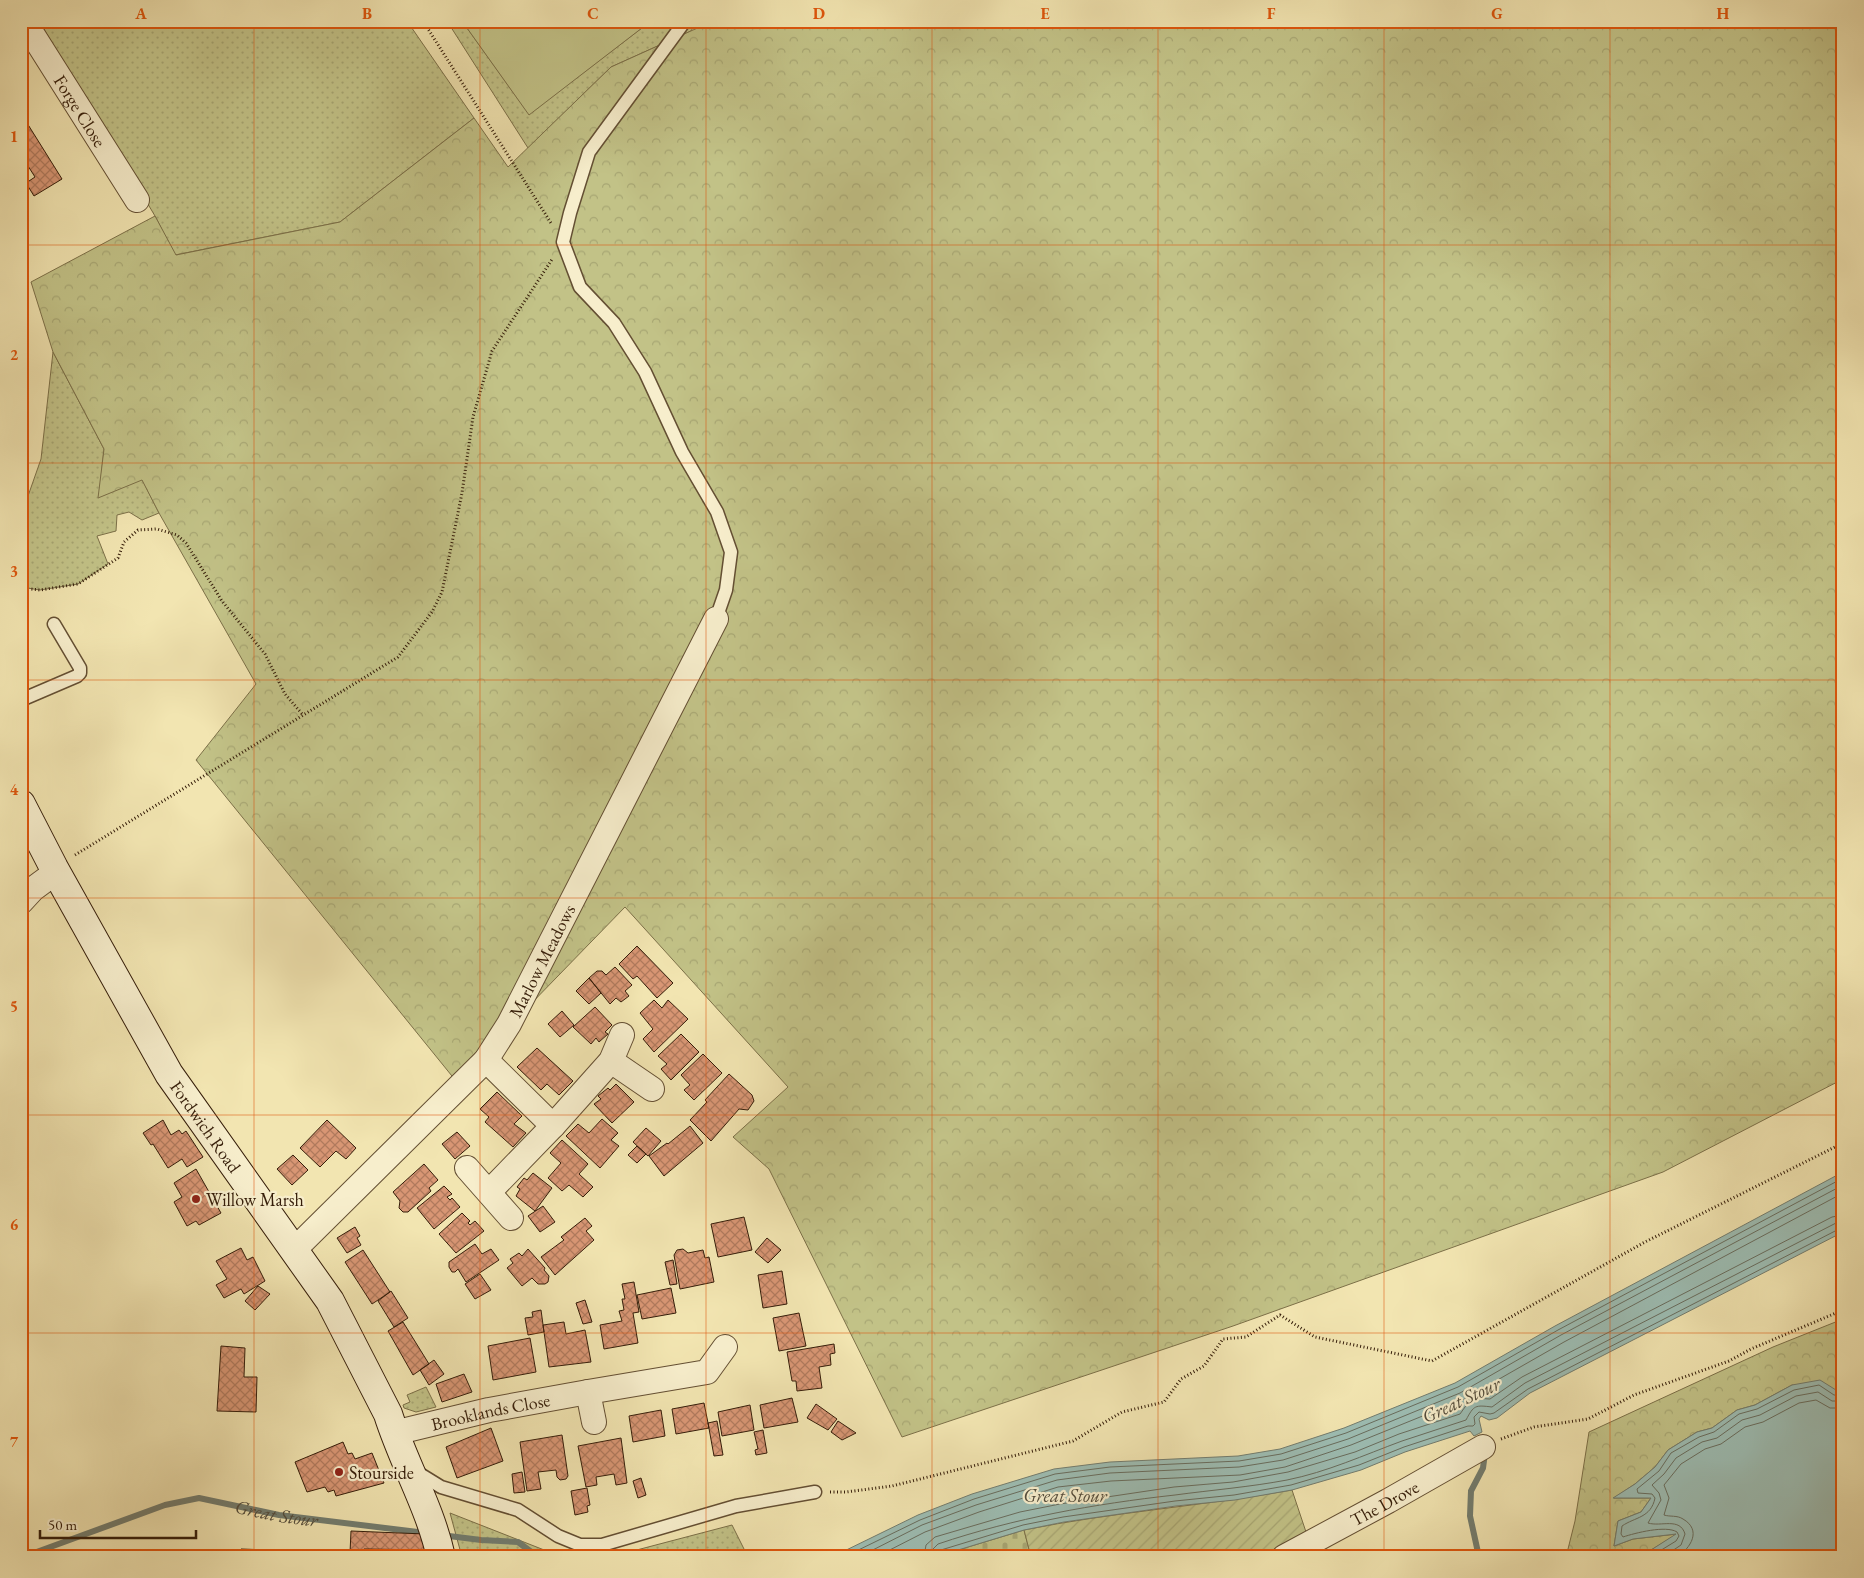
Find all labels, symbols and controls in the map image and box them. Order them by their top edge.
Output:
text: A [134,3,147,24]
text: B [362,3,372,24]
text: C [587,3,599,24]
text: D [813,3,825,24]
text: E [1040,3,1050,24]
text: F [1267,3,1276,24]
text: G [1491,3,1503,24]
text: H [1717,3,1730,24]
street label: Forge Close [49,70,112,151]
text: 1 [10,126,18,147]
text: 2 [10,344,19,365]
text: 3 [10,561,18,582]
text: 4 [10,779,19,800]
street label: Marlow Meadows [503,900,580,1021]
text: 5 [10,996,18,1017]
street label: Fordwich Road [166,1076,247,1177]
place label: Willow Marsh [206,1188,304,1211]
marker: Willow Marsh [190,1193,202,1205]
text: 6 [10,1214,19,1235]
water label: Great Stour [1418,1371,1505,1429]
street label: Brooklands Close [429,1388,552,1435]
text: 7 [10,1431,19,1452]
place label: Stourside [349,1461,414,1484]
marker: Stourside [333,1466,345,1478]
street label: The Drove [1346,1475,1423,1531]
water label: Great Stour [1023,1483,1108,1508]
water label: Great Stour [233,1494,320,1532]
scale bar [40,1508,196,1540]
text: 50 m [48,1515,77,1534]

